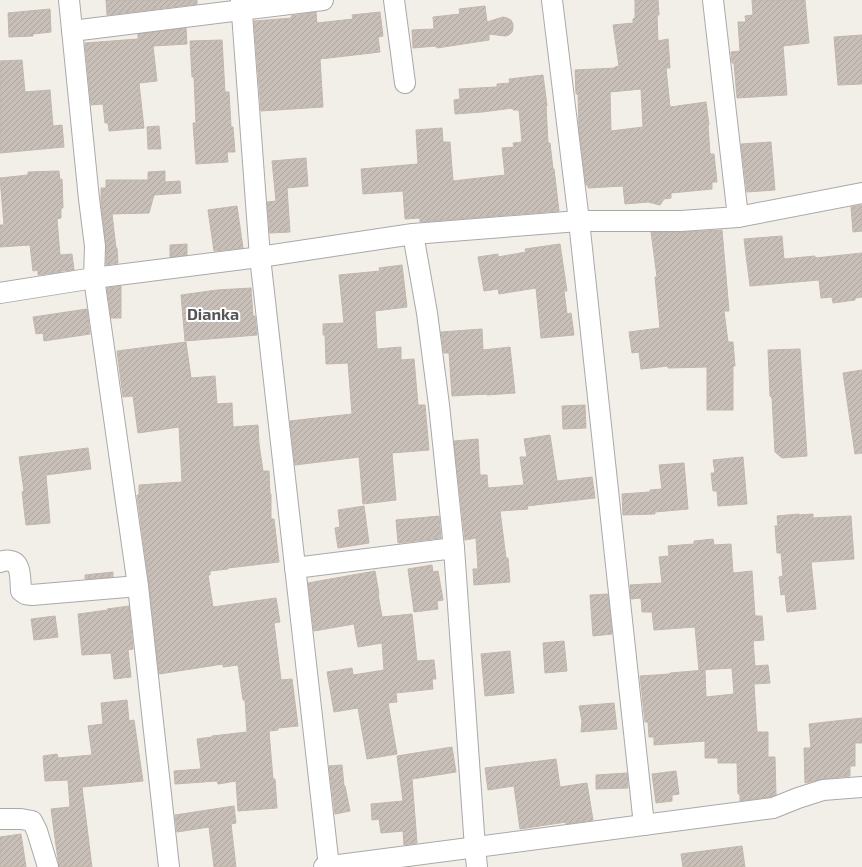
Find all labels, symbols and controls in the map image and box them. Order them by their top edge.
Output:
district label: Dianka [187,304,239,323]

